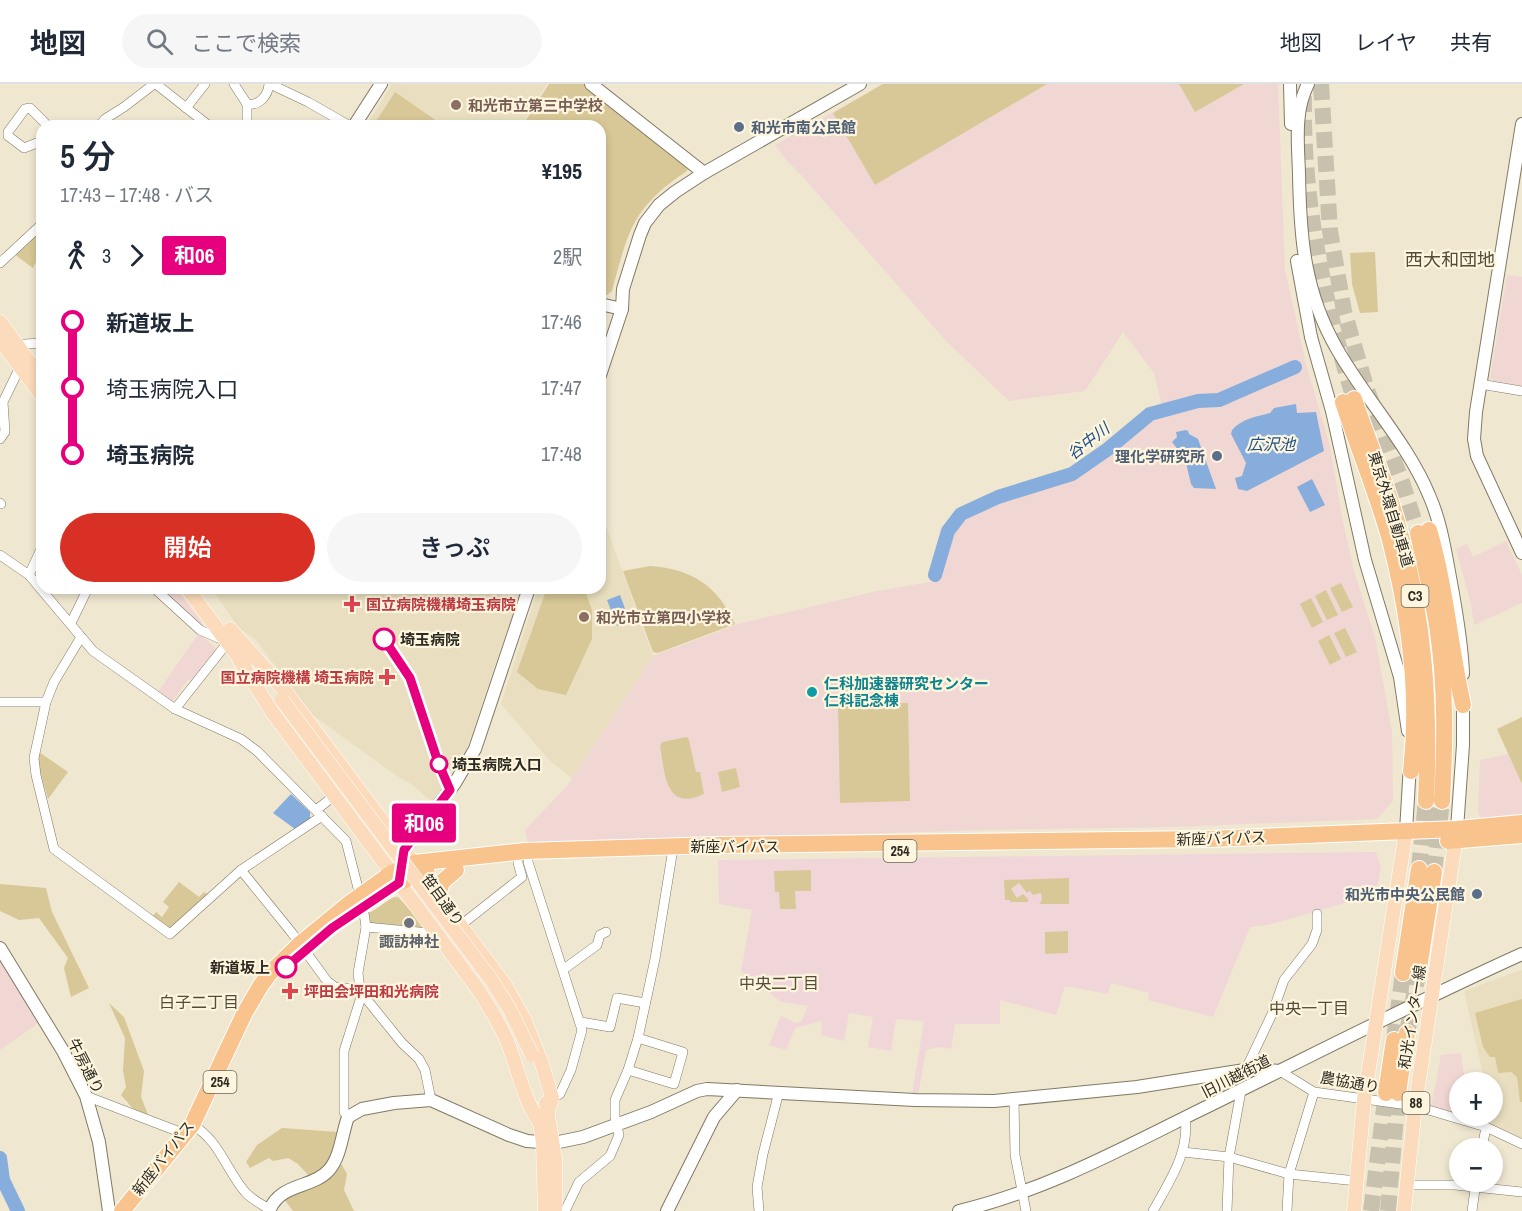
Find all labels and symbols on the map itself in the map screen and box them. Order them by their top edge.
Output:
place label: 和光市立第三中学校 [468,95,603,116]
marker: 和光市立第三中学校 [449,98,463,112]
place label: 和光市南公民館 [751,117,856,138]
marker: 和光市南公民館 [732,120,746,134]
district label: 西大和団地 [1405,247,1495,272]
water label: 谷中川 [1062,416,1115,464]
water label: 広沢池 [1247,433,1297,455]
place label: 理化学研究所 [1115,446,1205,467]
marker: 理化学研究所 [1210,449,1224,463]
street label: 東京外環自動車道 [1363,449,1419,569]
road number: C3 [1402,585,1428,607]
place label: 国立病院機構埼玉病院 [366,594,516,615]
marker: 国立病院機構埼玉病院 [343,595,361,613]
place label: 和光市立第四小学校 [596,607,731,628]
marker: 和光市立第四小学校 [577,610,591,624]
marker: 埼玉病院 [373,628,395,650]
place label: 埼玉病院 [400,629,460,650]
place label: 国立病院機構 埼玉病院 [221,667,374,688]
marker: 国立病院機構 埼玉病院 [378,668,396,686]
place label: 仁科加速器研究センター 仁科記念棟 [824,673,989,711]
marker: 仁科加速器研究センター 仁科記念棟 [805,685,819,699]
place label: 埼玉病院入口 [452,754,542,775]
marker: 埼玉病院入口 [430,755,448,773]
line badge: 和06 [390,804,458,842]
street label: 新座バイパス [1176,826,1266,850]
street label: 新座バイパス [690,836,780,857]
road number: 254 [884,840,916,862]
street label: 笹目通り [417,870,469,930]
place label: 和光市中央公民館 [1345,884,1465,905]
marker: 和光市中央公民館 [1470,887,1484,901]
marker: 諏訪神社 [402,916,416,930]
place label: 諏訪神社 [379,931,439,952]
marker: 新道坂上 [275,956,297,978]
place label: 新道坂上 [210,957,270,978]
street label: 和光インター線 [1393,963,1431,1071]
district label: 中央二丁目 [739,972,819,994]
place label: 坪田会坪田和光病院 [304,981,439,1002]
marker: 坪田会坪田和光病院 [281,982,299,1000]
district label: 白子二丁目 [159,991,239,1013]
district label: 中央一丁目 [1269,997,1349,1019]
street label: 牛房通り [63,1034,109,1098]
street label: 旧川越街道 [1198,1050,1274,1102]
street label: 農協通り [1319,1066,1381,1098]
road number: 254 [204,1071,236,1093]
road number: 88 [1402,1092,1430,1114]
street label: 新座バイパス [127,1116,199,1200]

